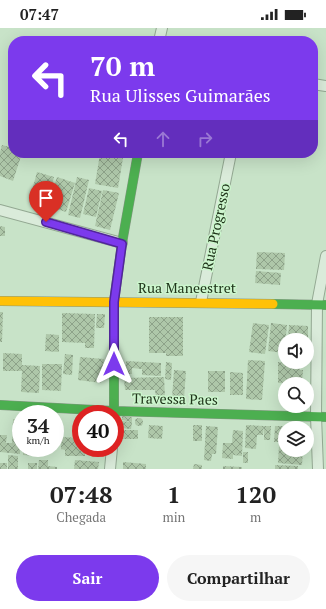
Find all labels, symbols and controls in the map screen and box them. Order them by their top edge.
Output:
text: 07:47 [20,4,59,24]
text: 70 m [90,47,155,84]
icon: left [24,52,76,104]
text: Rua Ulisses Guimarães [90,83,271,107]
icon: left [110,128,132,150]
icon: ahead [152,128,174,150]
icon: right [194,128,216,150]
pin [29,181,63,222]
street label: Rua Progresso [197,181,234,272]
icon: arrive [35,187,57,209]
street label: Rua Maneestret [138,278,237,297]
map controls [278,333,314,457]
button: sound [278,333,314,369]
position arrow [93,343,135,385]
button: search [278,377,314,413]
street label: Travessa Paes [132,388,218,409]
speed limit sign: 40 [72,405,124,457]
text: 34 [27,412,49,439]
button: layers [278,421,314,457]
text: km/h [26,434,50,447]
text: 07:48 [50,478,112,510]
text: 1 [167,478,181,510]
text: 120 [235,478,276,510]
text: Chegada [56,508,106,526]
text: min [162,508,185,526]
text: m [250,508,261,526]
button: Sair [16,555,159,601]
button: Compartilhar [167,555,310,601]

